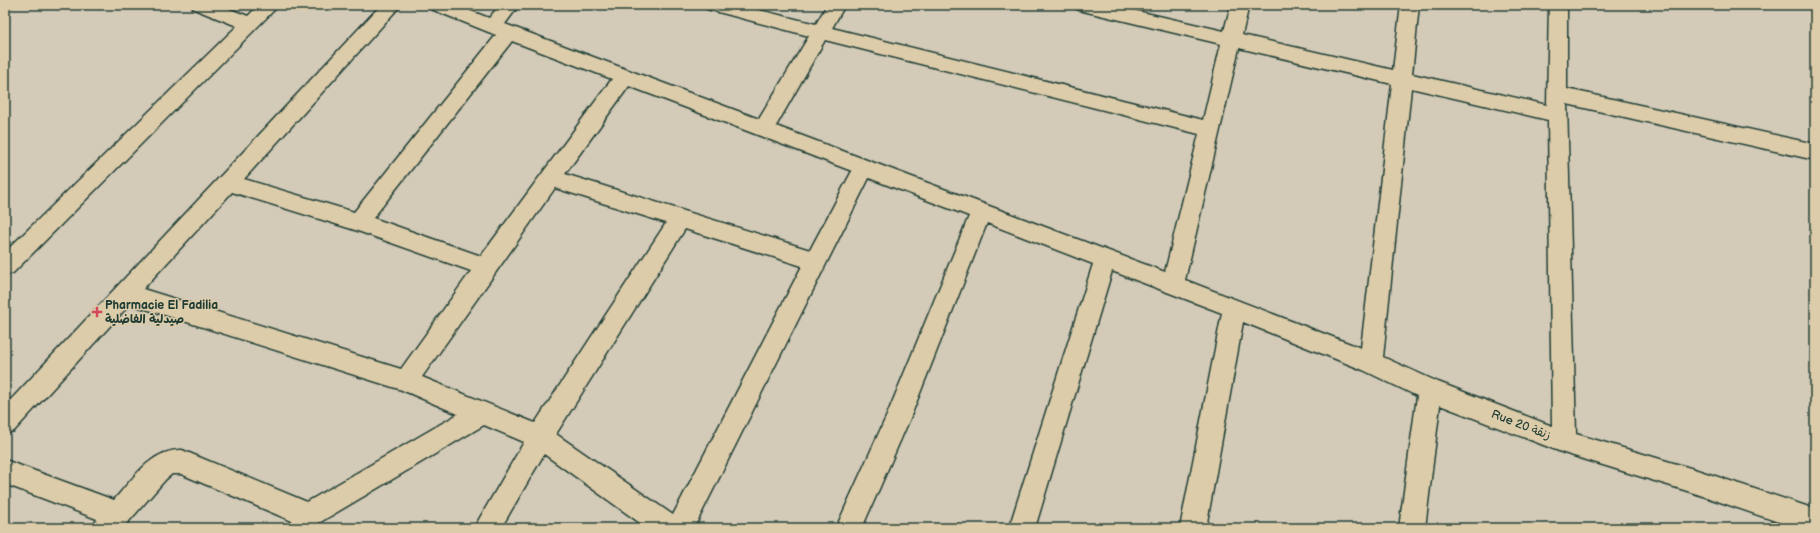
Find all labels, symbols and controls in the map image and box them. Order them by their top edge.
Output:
place label: Pharmacie El Fadilia صيدلية الفاضلية [105,298,218,327]
marker: Pharmacie El Fadilia صيدلية الفاضلية [92,307,102,317]
street label: Rue 20 زنقة [1489,407,1553,443]

